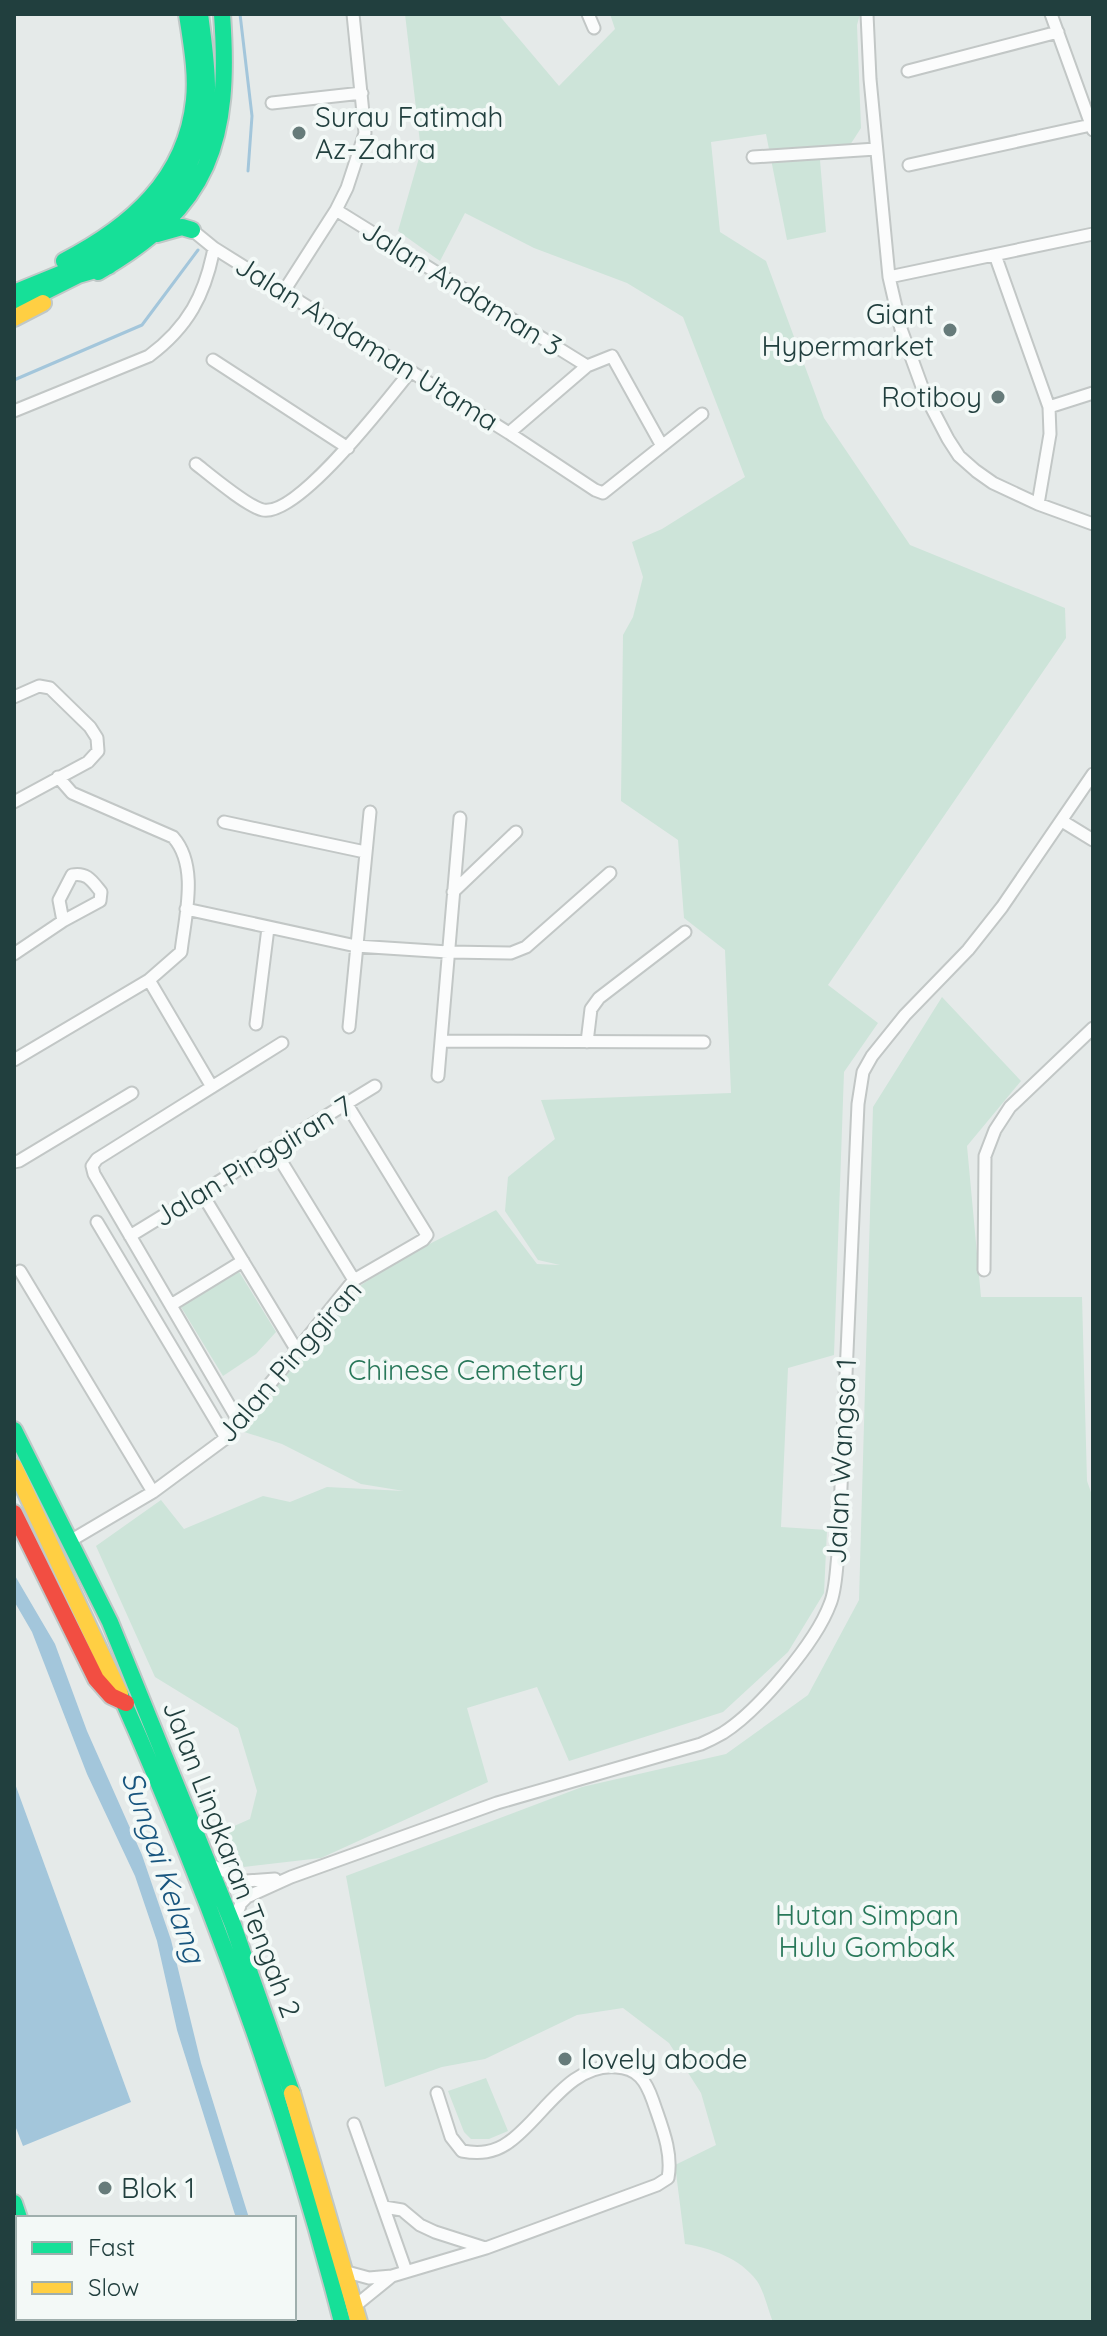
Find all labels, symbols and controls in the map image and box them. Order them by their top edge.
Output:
place label: Surau Fatimah Az-Zahra [315,99,504,166]
marker: Surau Fatimah Az-Zahra [290,124,308,142]
street label: Jalan Andaman 3 [356,212,569,363]
street label: Jalan Andaman Utama [229,247,505,438]
place label: Giant Hypermarket [761,296,934,363]
marker: Giant Hypermarket [941,321,959,339]
place label: Rotiboy [881,379,982,414]
marker: Rotiboy [989,388,1007,406]
street label: Jalan Pinggiran 7 [147,1087,358,1234]
street label: Jalan Pinggiran [209,1272,369,1449]
park label: Chinese Cemetery [348,1352,584,1387]
street label: Jalan Wangsa 1 [818,1357,863,1565]
street label: Jalan Lingkaran Tengah 2 [156,1695,309,2022]
water label: Sungai Kelang [113,1766,215,1970]
park label: Hutan Simpan Hulu Gombak [775,1897,959,1964]
place label: lovely abode [581,2041,748,2076]
marker: lovely abode [556,2050,574,2068]
place label: Blok 1 [121,2170,195,2205]
marker: Blok 1 [96,2179,114,2197]
legend [16,2216,296,2320]
text: Fast [88,2232,135,2262]
text: Slow [88,2272,139,2302]

